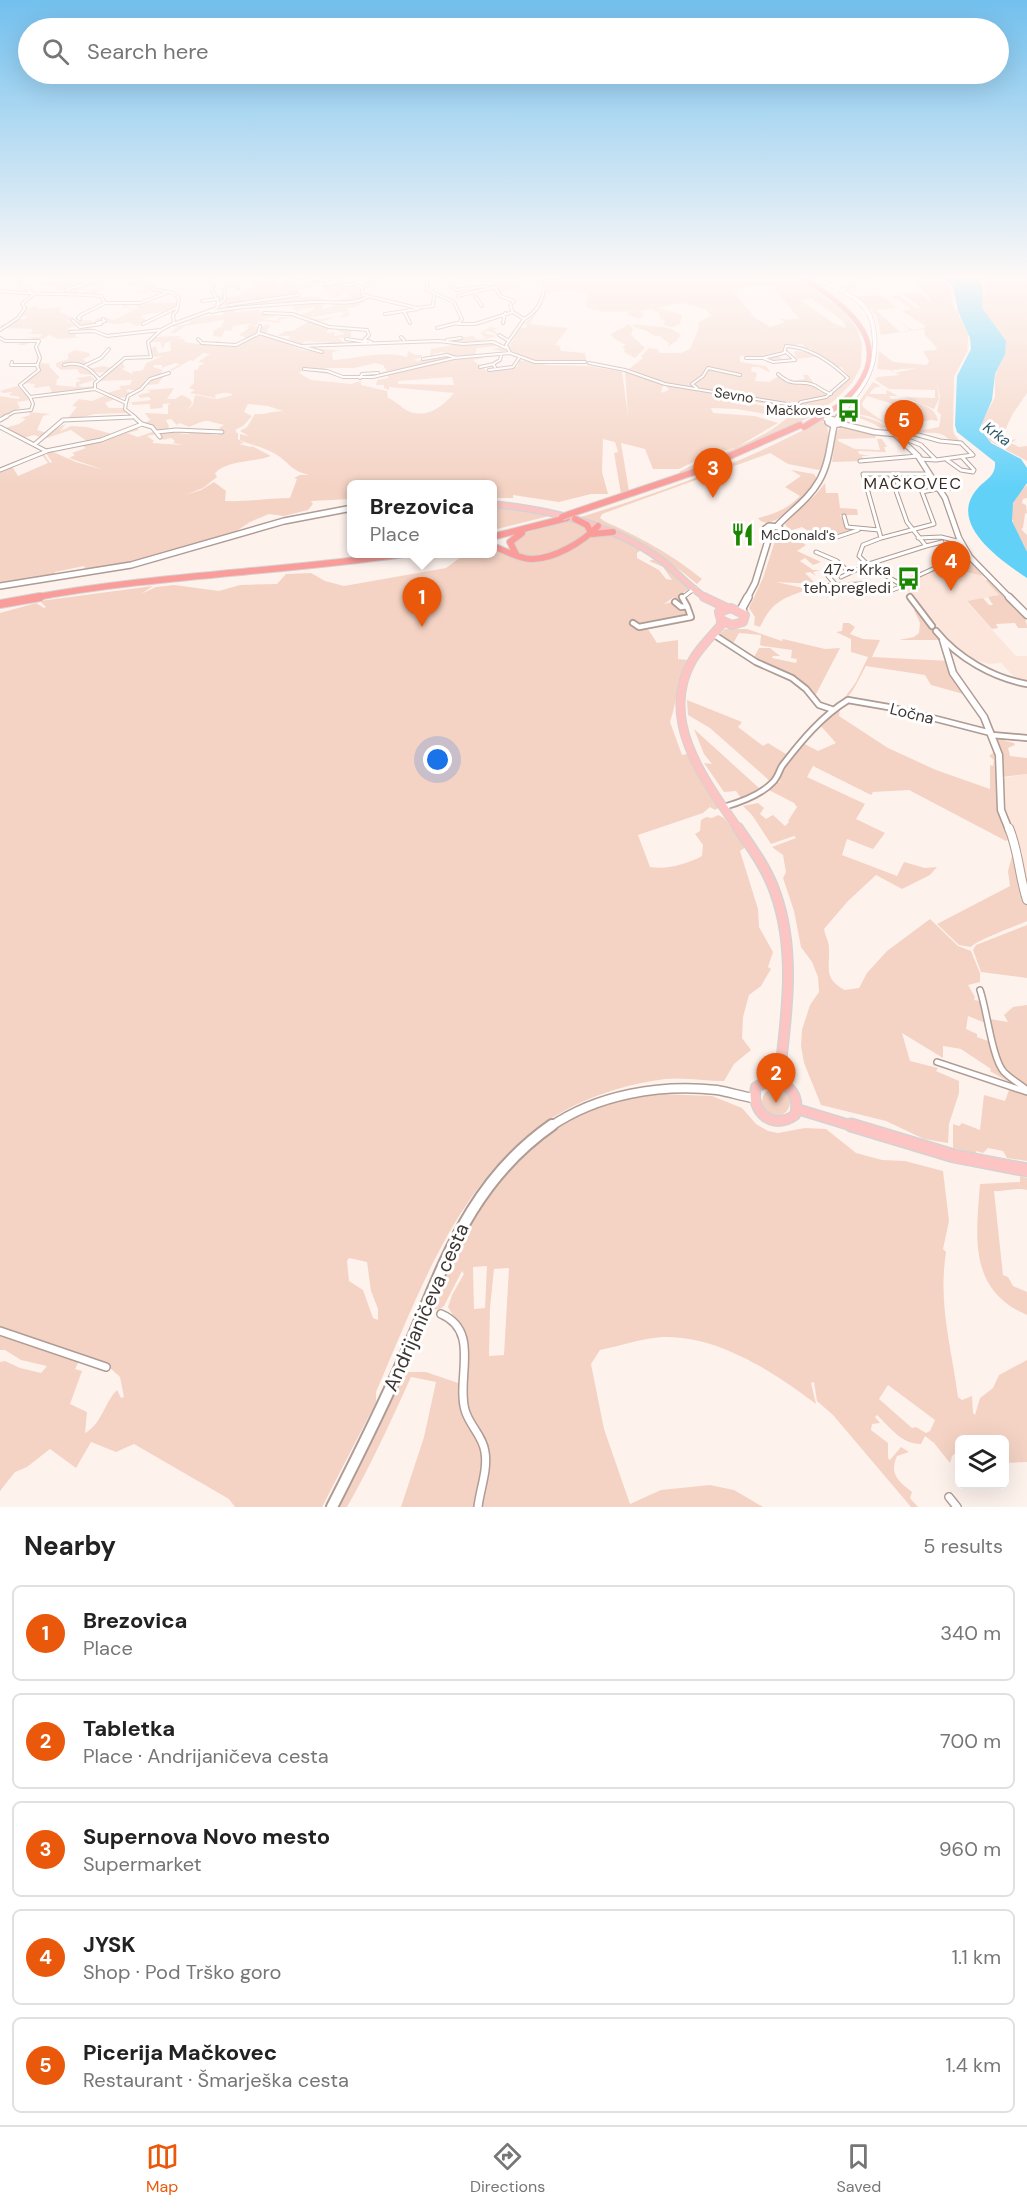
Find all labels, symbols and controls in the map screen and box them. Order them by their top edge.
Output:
search box [18,18,1009,84]
icon: search [39,35,72,68]
text: Search here [87,37,208,66]
street label: Sevno [713,383,755,407]
bus stop icon: Mačkovec [836,397,862,423]
pin: 5 [884,400,924,450]
place label: Mačkovec [766,401,831,419]
water label: Krka [979,417,1015,451]
pin: 3 [694,448,732,498]
district label: MAČKOVEC [864,473,962,494]
popup [347,480,497,558]
text: Brezovica [370,492,474,521]
text: Place [370,521,420,547]
restaurant icon: McDonald's [730,522,756,548]
place label: McDonald's [761,526,836,544]
pin: 4 [932,542,970,591]
place label: 47 ~ Krka teh.pregledi [803,559,891,598]
bus stop icon: 47 ~ Krka teh.pregledi [896,565,922,591]
pin: 1 [402,578,442,627]
street label: Ločna [888,698,936,729]
your location [423,745,452,774]
pin: 2 [756,1054,796,1103]
street label: Andrijaničeva cesta [377,1219,475,1395]
map controls [955,1435,1009,1489]
button: layers [955,1435,1009,1489]
text: Nearby [24,1529,116,1563]
text: 5 results [923,1533,1003,1559]
text: Brezovica [83,1606,188,1635]
text: 1 [42,1620,49,1646]
text: 340 m [940,1620,1001,1646]
text: Place [83,1635,133,1661]
text: Tabletka [83,1714,175,1743]
text: 2 [40,1728,51,1754]
text: 700 m [940,1728,1001,1754]
text: Place · Andrijaničeva cesta [83,1743,329,1769]
text: Supernova Novo mesto [83,1822,330,1851]
text: 3 [39,1836,52,1862]
text: 960 m [939,1836,1001,1862]
text: Supermarket [83,1851,202,1877]
text: JYSK [83,1930,136,1959]
text: 4 [39,1944,52,1970]
text: 1.1 km [952,1944,1001,1970]
text: Shop · Pod Trško goro [83,1959,281,1985]
text: Picerija Mačkovec [83,2038,277,2067]
text: 5 [39,2052,52,2078]
text: 1.4 km [945,2052,1001,2078]
text: Restaurant · Šmarješka cesta [83,2067,349,2093]
tab: Map [146,2140,179,2197]
tab: Directions [470,2140,545,2197]
tab: Saved [837,2140,881,2197]

